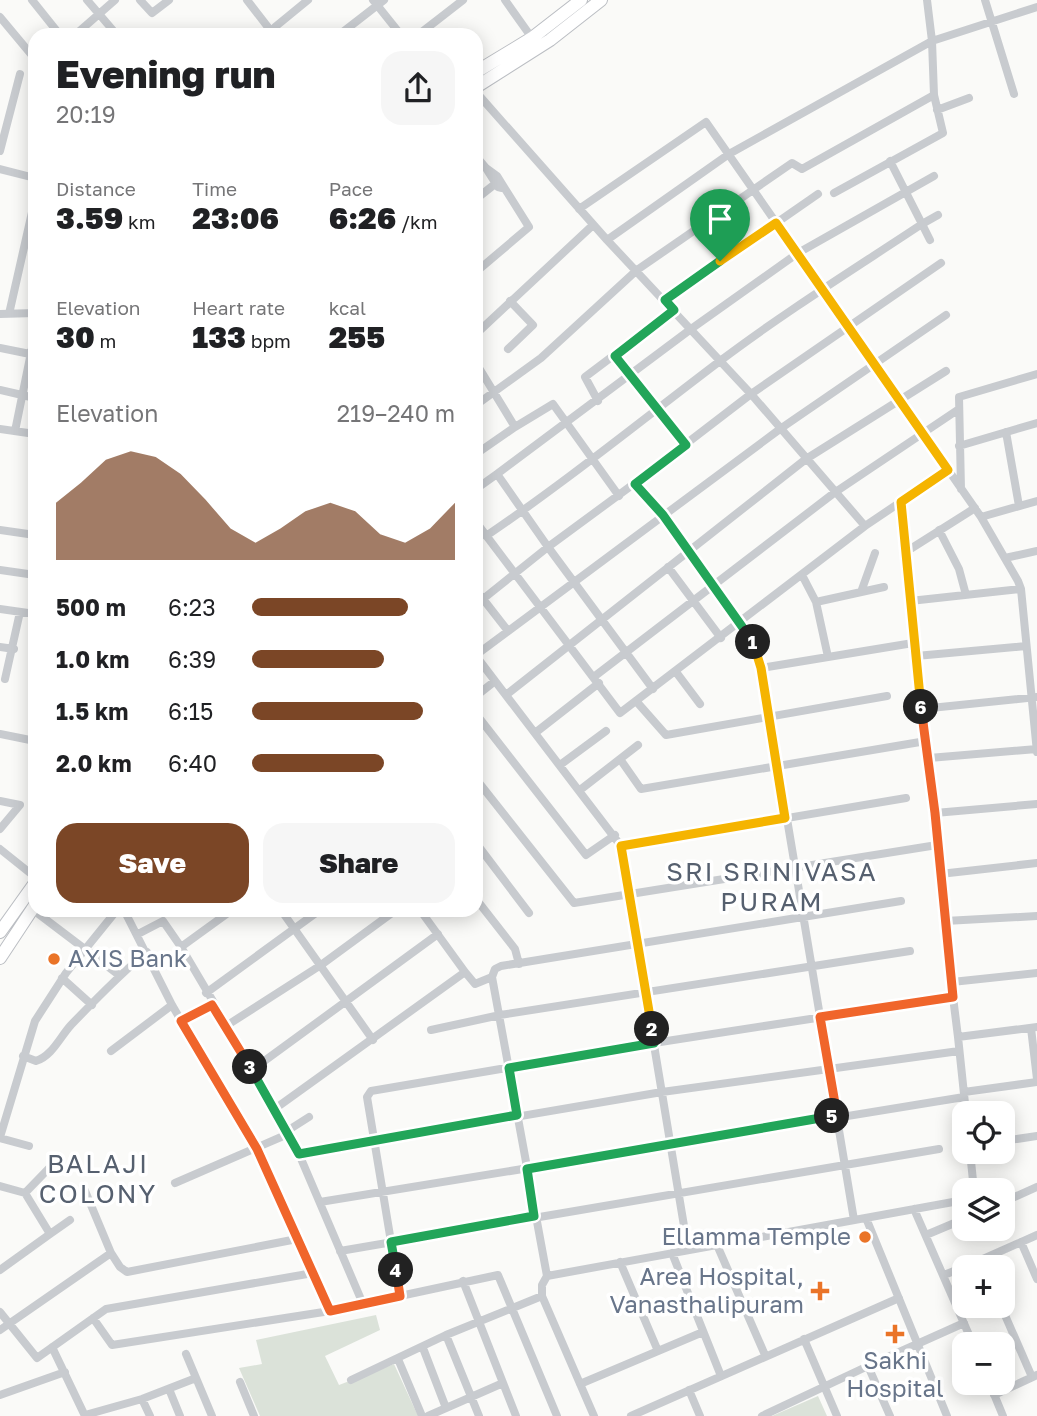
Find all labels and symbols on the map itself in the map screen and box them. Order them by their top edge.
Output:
pin [690,189,750,261]
pin: 1 [736,624,770,660]
pin: 6 [904,690,939,724]
district label: SRI SRINIVASA PURAM [666,856,878,917]
place label: AXIS Bank [68,943,187,972]
marker: AXIS Bank [46,951,62,967]
pin: 2 [634,1012,670,1046]
pin: 3 [232,1050,268,1084]
pin: 5 [814,1098,850,1134]
district label: BALAJI COLONY [39,1148,157,1209]
place label: Ellamma Temple [661,1221,851,1250]
marker: Ellamma Temple [857,1229,873,1245]
pin: 4 [378,1252,414,1288]
place label: Area Hospital, Vanasthalipuram [610,1261,804,1318]
marker: Area Hospital, Vanasthalipuram [810,1281,830,1301]
marker: Sakhi Hospital [885,1324,905,1344]
place label: Sakhi Hospital [846,1345,944,1402]

